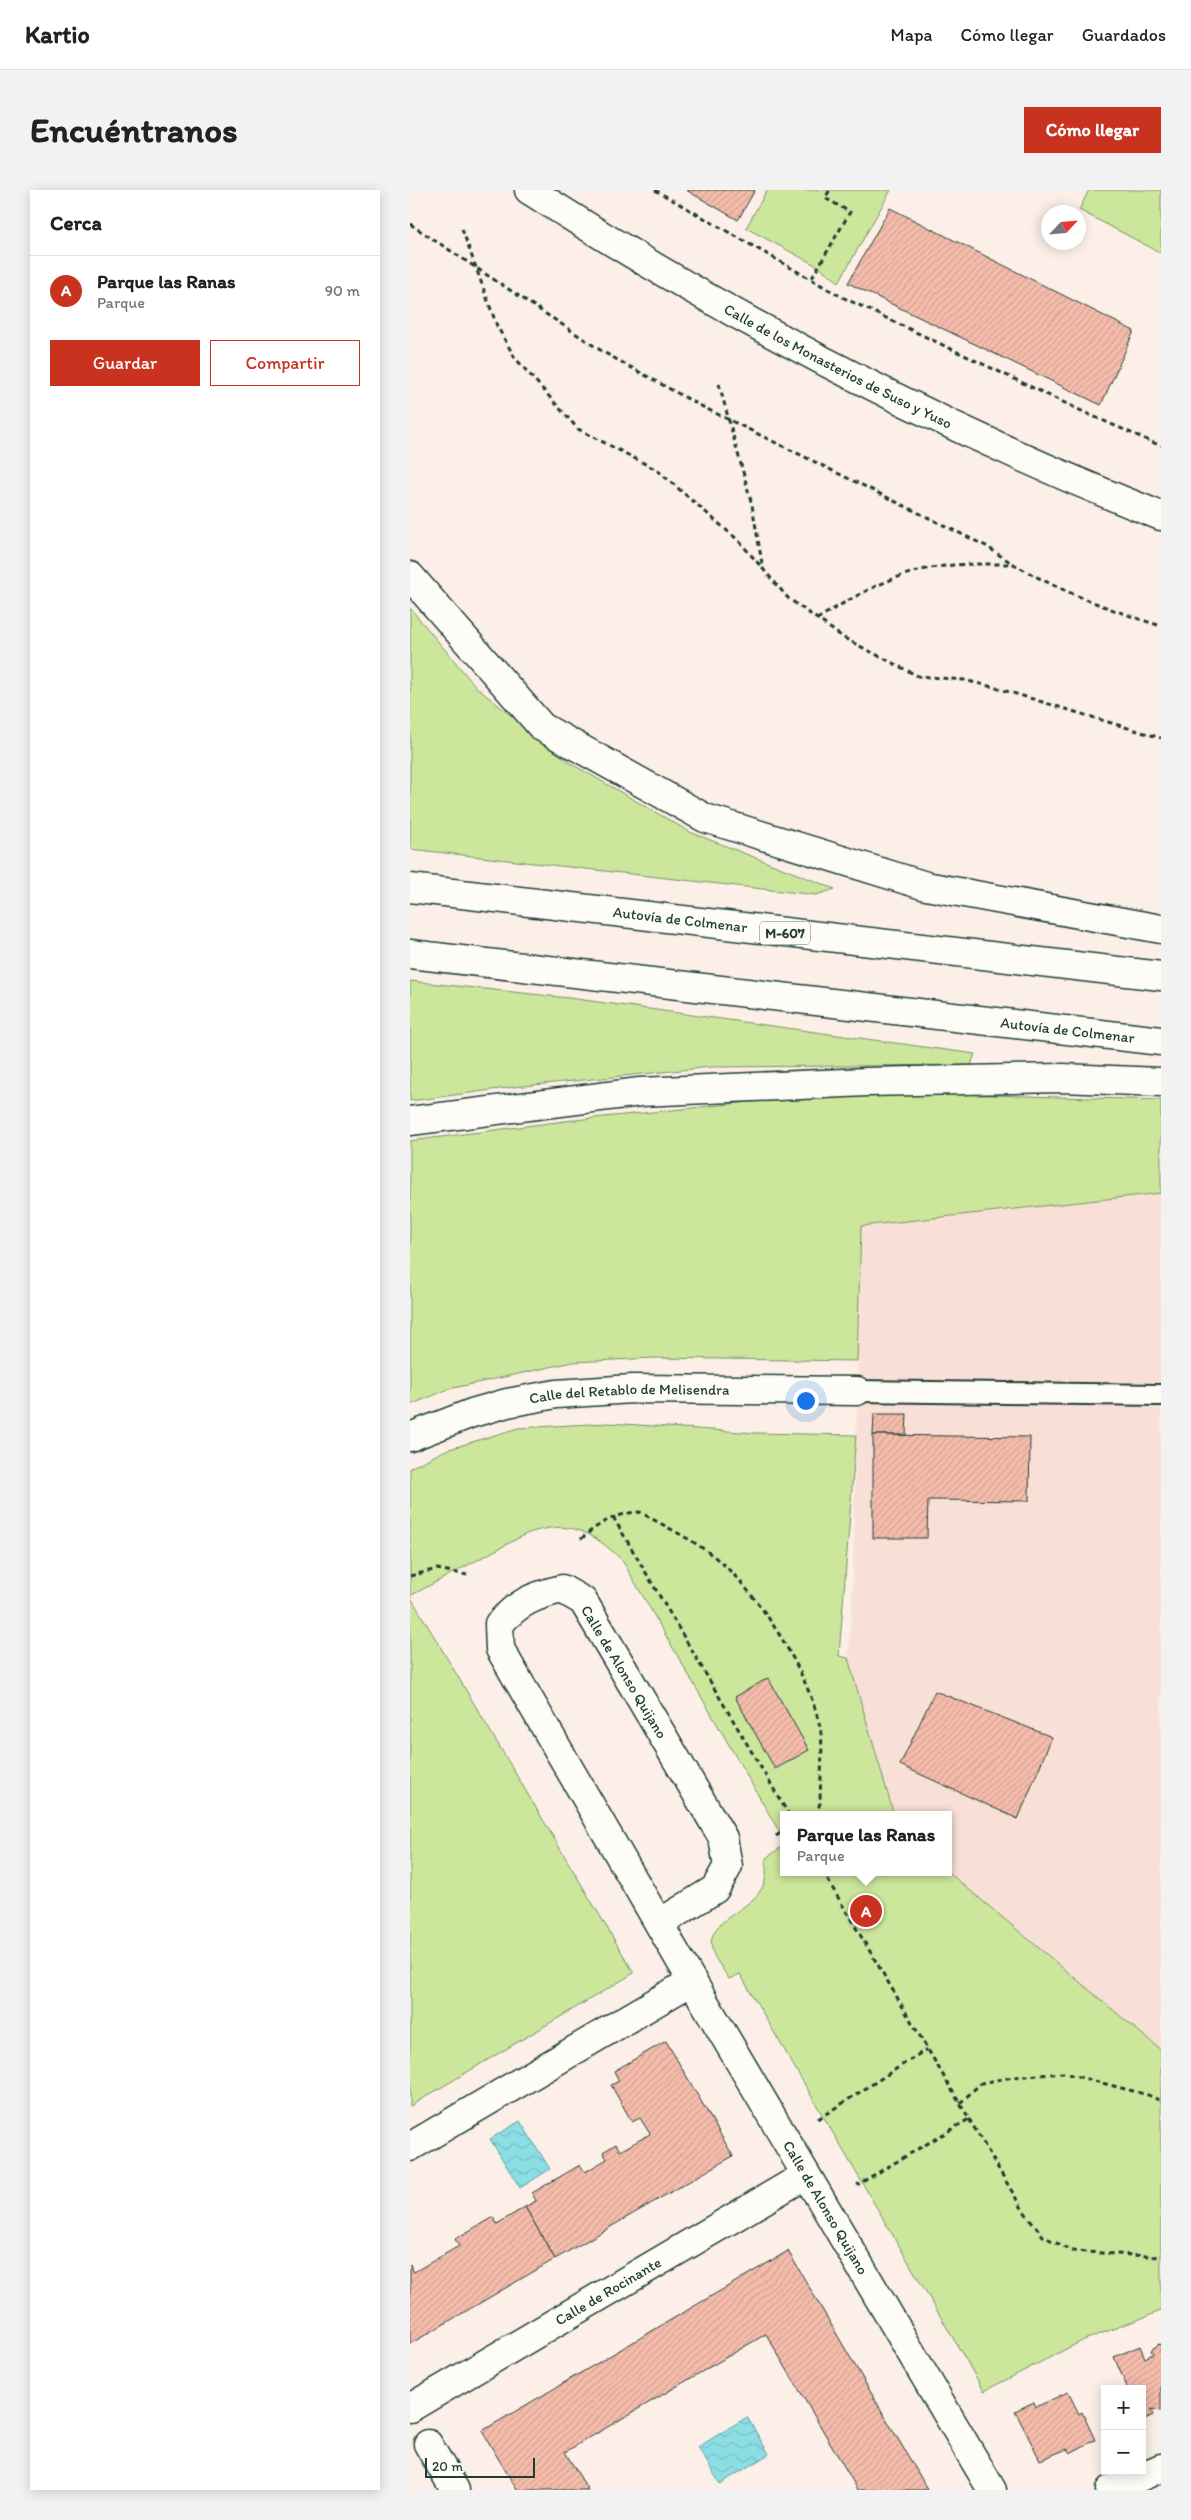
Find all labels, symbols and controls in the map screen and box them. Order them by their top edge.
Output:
text: Kartio [25,20,90,49]
text: Mapa [891,24,932,46]
text: Cómo llegar [960,24,1054,46]
text: Guardados [1082,24,1166,46]
button: Cómo llegar [1024,107,1161,153]
text: Encuéntranos [30,109,238,151]
north arrow [1041,205,1086,250]
text: Cerca [50,210,102,235]
text: Parque las Ranas [97,270,236,293]
text: A [61,281,71,300]
text: 90 m [325,281,360,300]
text: Parque [97,293,145,312]
street label: Calle de los Monasterios de Suso y Yuso [721,300,955,433]
button: Guardar [50,340,200,386]
button: Compartir [210,340,360,386]
street label: Autovía de Colmenar [612,903,748,936]
road number: M-607 [760,921,810,944]
street label: Autovía de Colmenar [1000,1013,1136,1047]
street label: Calle del Retablo de Melisendra [528,1380,730,1408]
your location [793,1388,819,1414]
street label: Calle de Alonso Quijano [577,1602,671,1742]
popup [780,1811,952,1876]
text: Parque las Ranas [797,1823,935,1846]
text: Parque [797,1846,845,1865]
pin: A [850,1892,882,1930]
street label: Calle de Alonso Quijano [779,2137,872,2278]
street label: Calle de Rocinante [552,2253,665,2330]
map controls [1101,2385,1146,2475]
button: + [1101,2385,1146,2430]
button: − [1101,2430,1146,2475]
scale bar [425,2455,535,2478]
text: 20 m [432,2458,463,2475]

